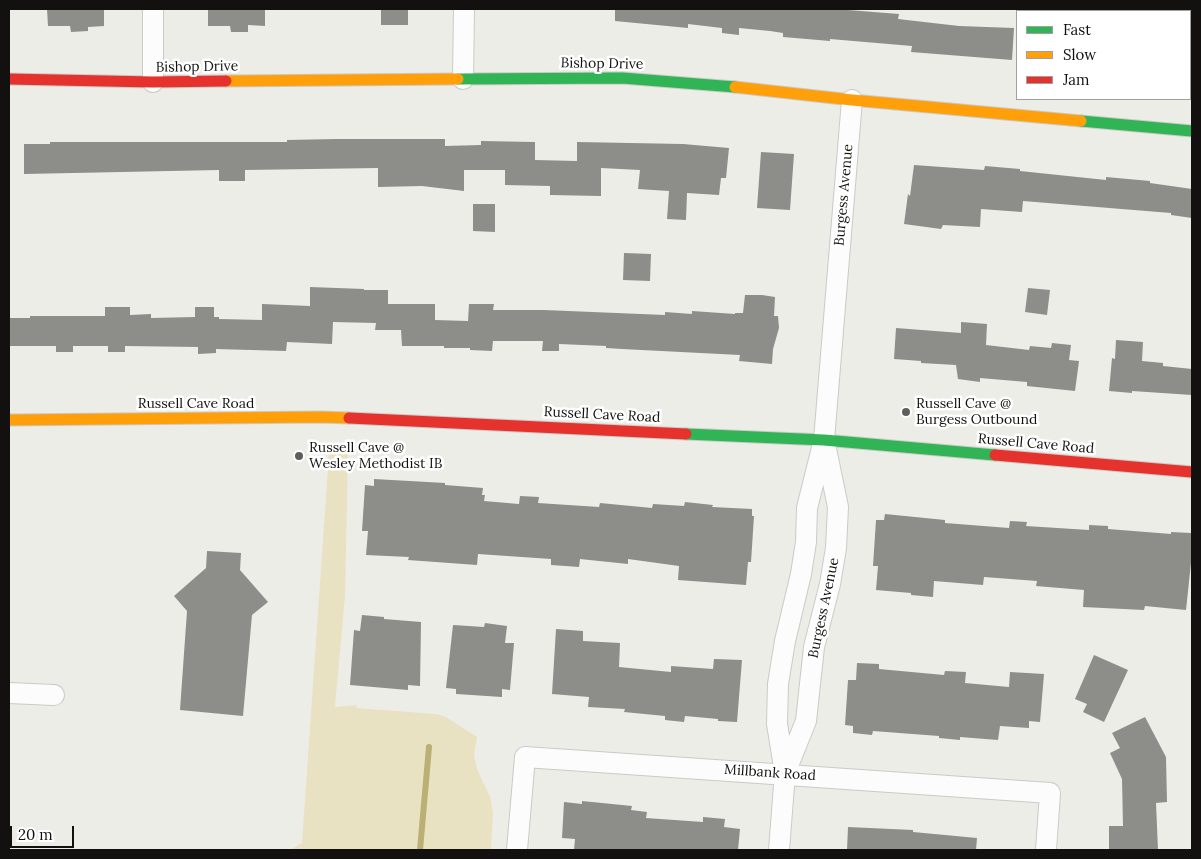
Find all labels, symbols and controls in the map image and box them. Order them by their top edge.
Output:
legend [1016,10,1191,100]
text: Fast [1063,20,1091,39]
text: Slow [1063,45,1096,64]
street label: Bishop Drive [561,55,643,73]
street label: Bishop Drive [156,58,238,76]
text: Jam [1063,70,1090,89]
street label: Burgess Avenue [831,143,857,247]
street label: Russell Cave Road [138,396,254,412]
place label: Russell Cave @ Burgess Outbound [916,396,1037,428]
street label: Russell Cave Road [543,404,661,426]
marker: Russell Cave @ Burgess Outbound [900,406,912,418]
street label: Russell Cave Road [977,431,1095,457]
place label: Russell Cave @ Wesley Methodist IB [309,440,442,472]
marker: Russell Cave @ Wesley Methodist IB [293,450,305,462]
street label: Burgess Avenue [805,556,843,660]
street label: Millbank Road [724,761,816,785]
scale bar [12,816,76,848]
text: 20 m [18,825,53,844]

